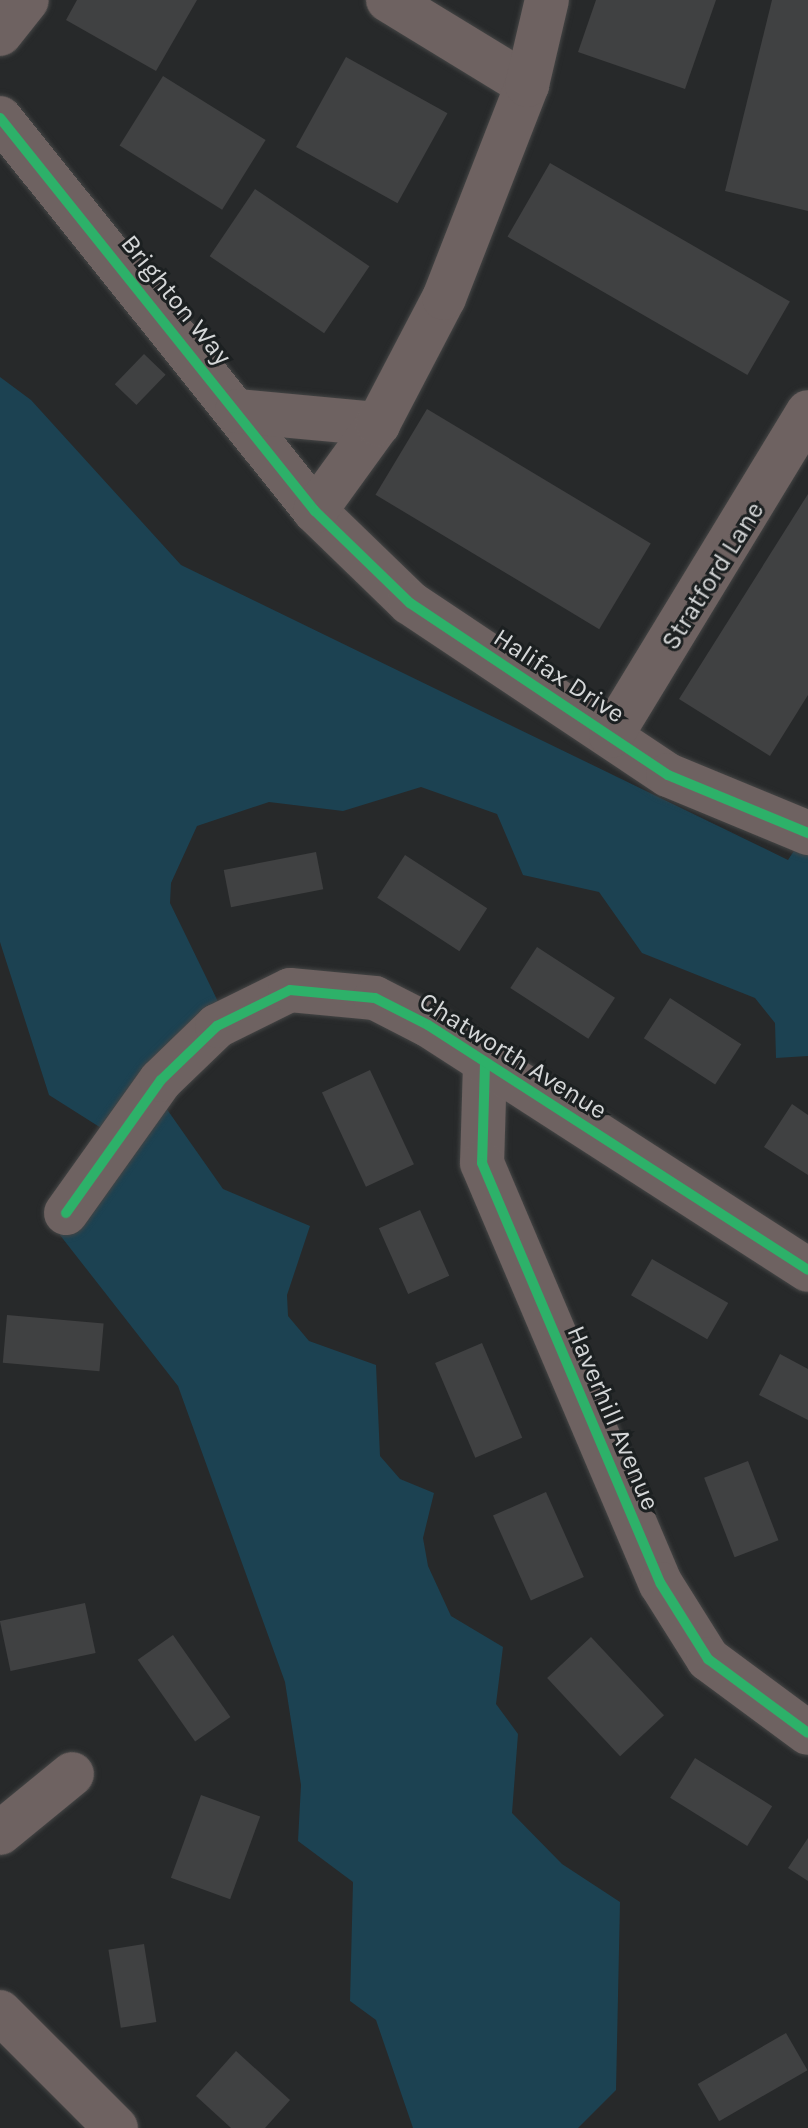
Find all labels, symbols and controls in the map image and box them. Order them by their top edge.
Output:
street label: Brighton Way [114,229,238,371]
street label: Stratford Lane [655,496,771,656]
street label: Halifax Drive [488,622,630,730]
street label: Chatworth Avenue [413,986,613,1126]
street label: Haverhill Avenue [560,1321,666,1515]

